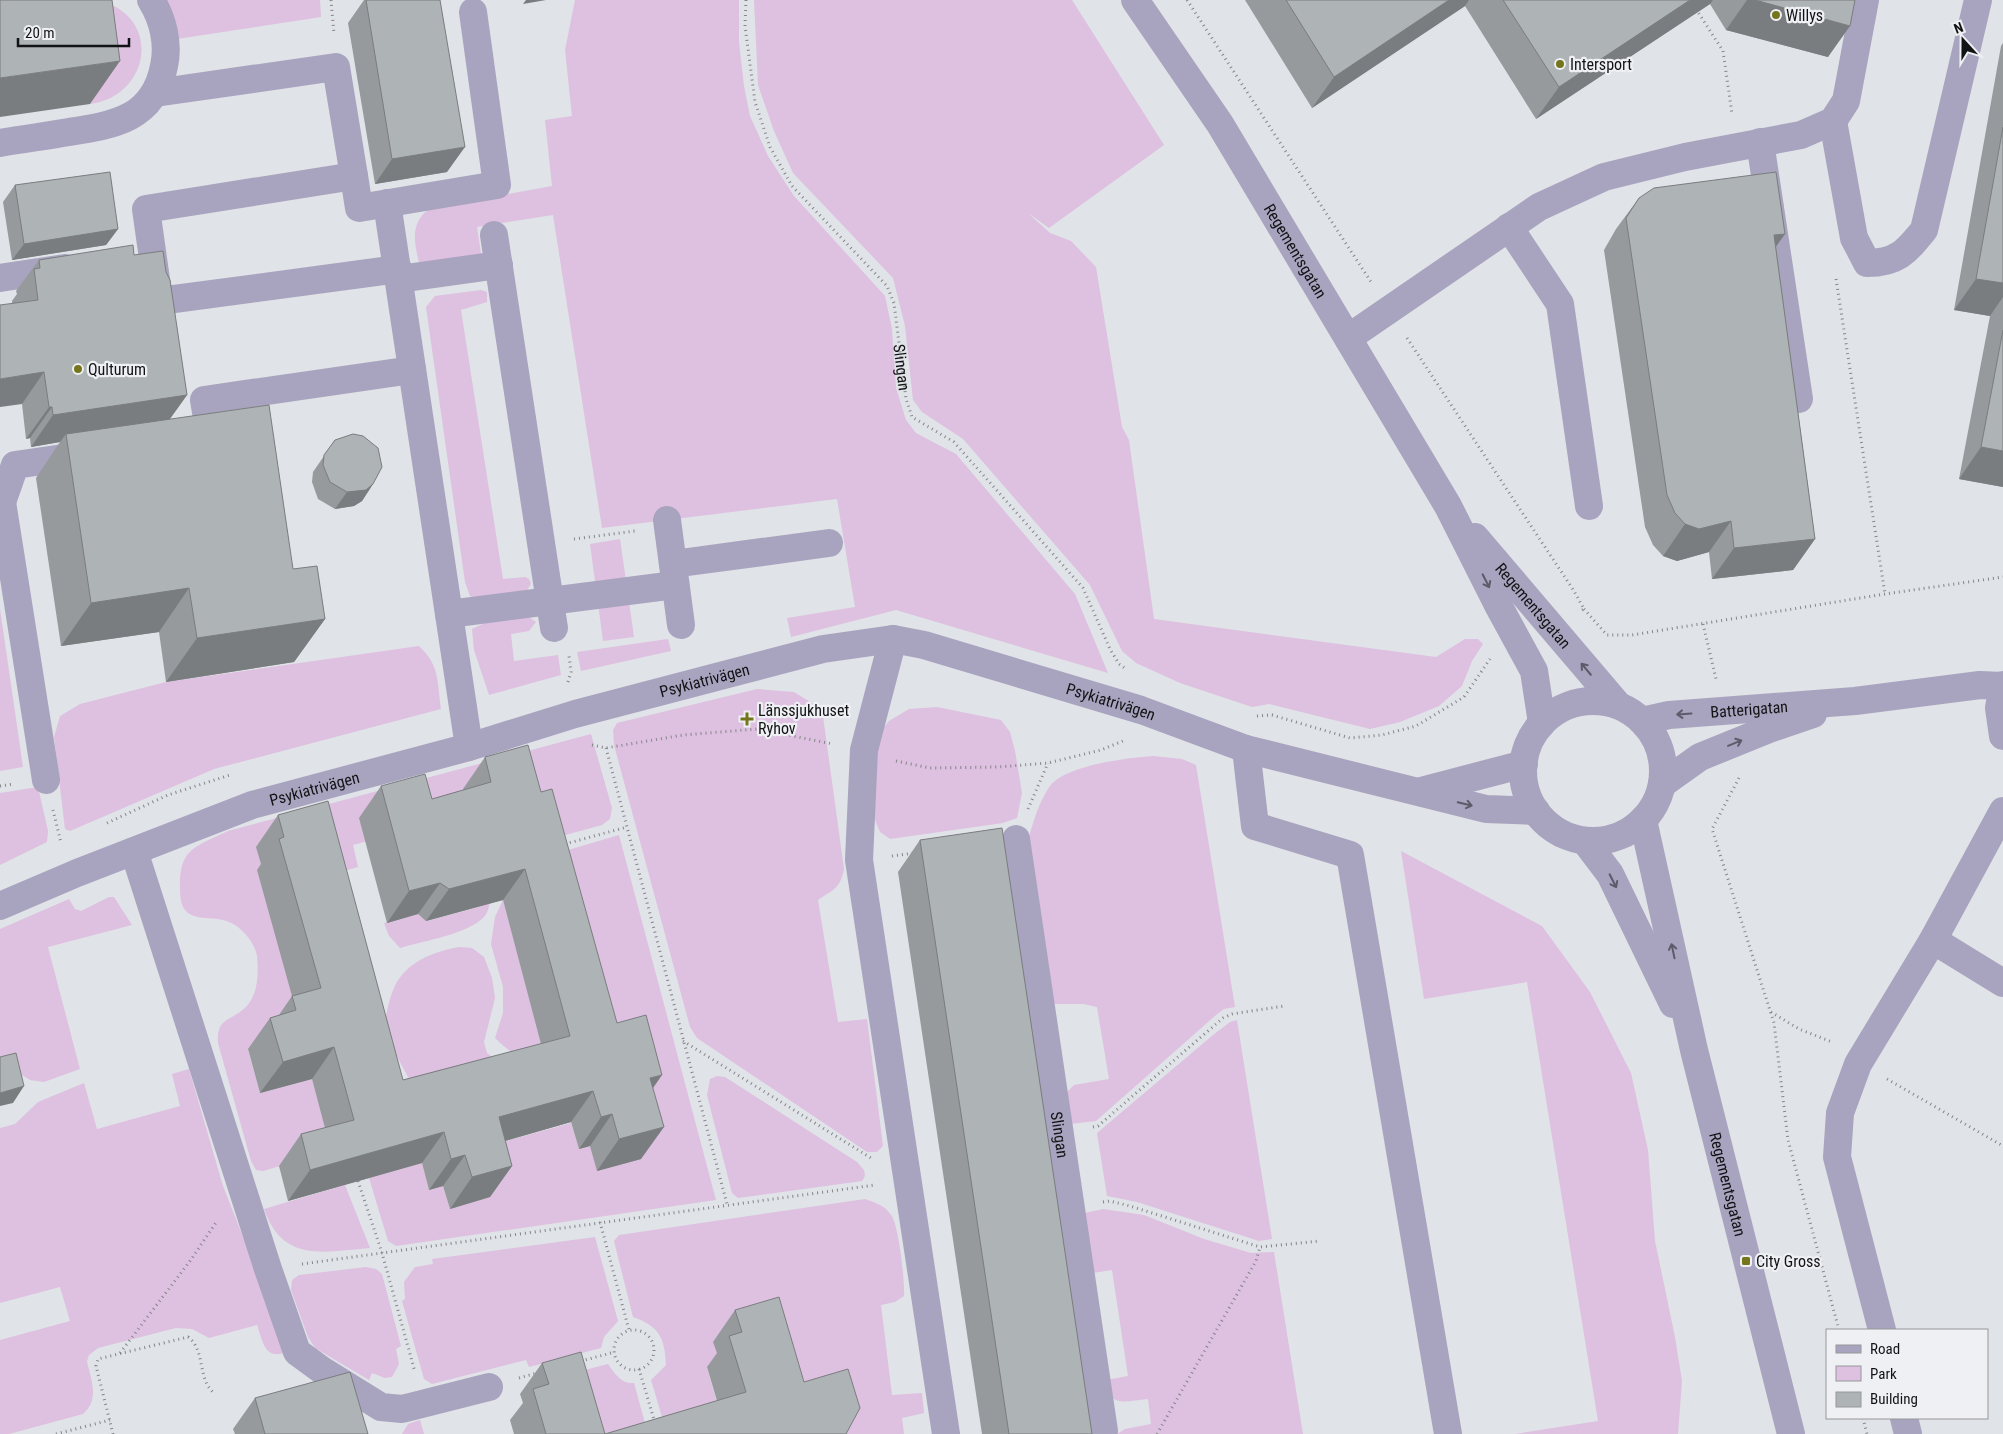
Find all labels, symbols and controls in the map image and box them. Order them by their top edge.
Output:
place label: Willys [1786,6,1823,25]
marker: Willys [1770,9,1782,21]
scale bar [18,15,129,47]
north arrow [1938,15,1988,65]
text: N [1951,19,1965,37]
text: 20 m [25,24,55,42]
place label: Intersport [1570,55,1632,74]
marker: Intersport [1554,58,1566,70]
street label: Regementsgatan [1260,200,1331,301]
street label: Slingan [890,343,914,392]
place label: Qulturum [88,360,146,379]
marker: Qulturum [72,363,84,375]
street label: Regementsgatan [1492,559,1575,652]
one-way arrow [1482,573,1491,588]
street label: Psykiatrivägen [657,659,751,701]
one-way arrow [1581,662,1592,675]
street label: Psykiatrivägen [1064,679,1158,724]
street label: Batterigatan [1710,697,1789,721]
place label: Länssjukhuset Ryhov [758,701,849,738]
one-way arrow [1676,709,1692,718]
marker: Länssjukhuset Ryhov [740,712,754,726]
one-way arrow [1727,738,1742,747]
street label: Psykiatrivägen [267,767,361,809]
one-way arrow [1457,800,1473,809]
one-way arrow [1608,873,1618,888]
one-way arrow [1668,943,1677,959]
street label: Slingan [1047,1110,1073,1159]
street label: Regementsgatan [1706,1130,1750,1238]
place label: City Gross [1756,1252,1821,1271]
marker: City Gross [1740,1255,1752,1267]
legend [1826,1329,1988,1419]
text: Road [1870,1340,1900,1358]
text: Park [1870,1365,1897,1383]
text: Building [1870,1390,1918,1408]

